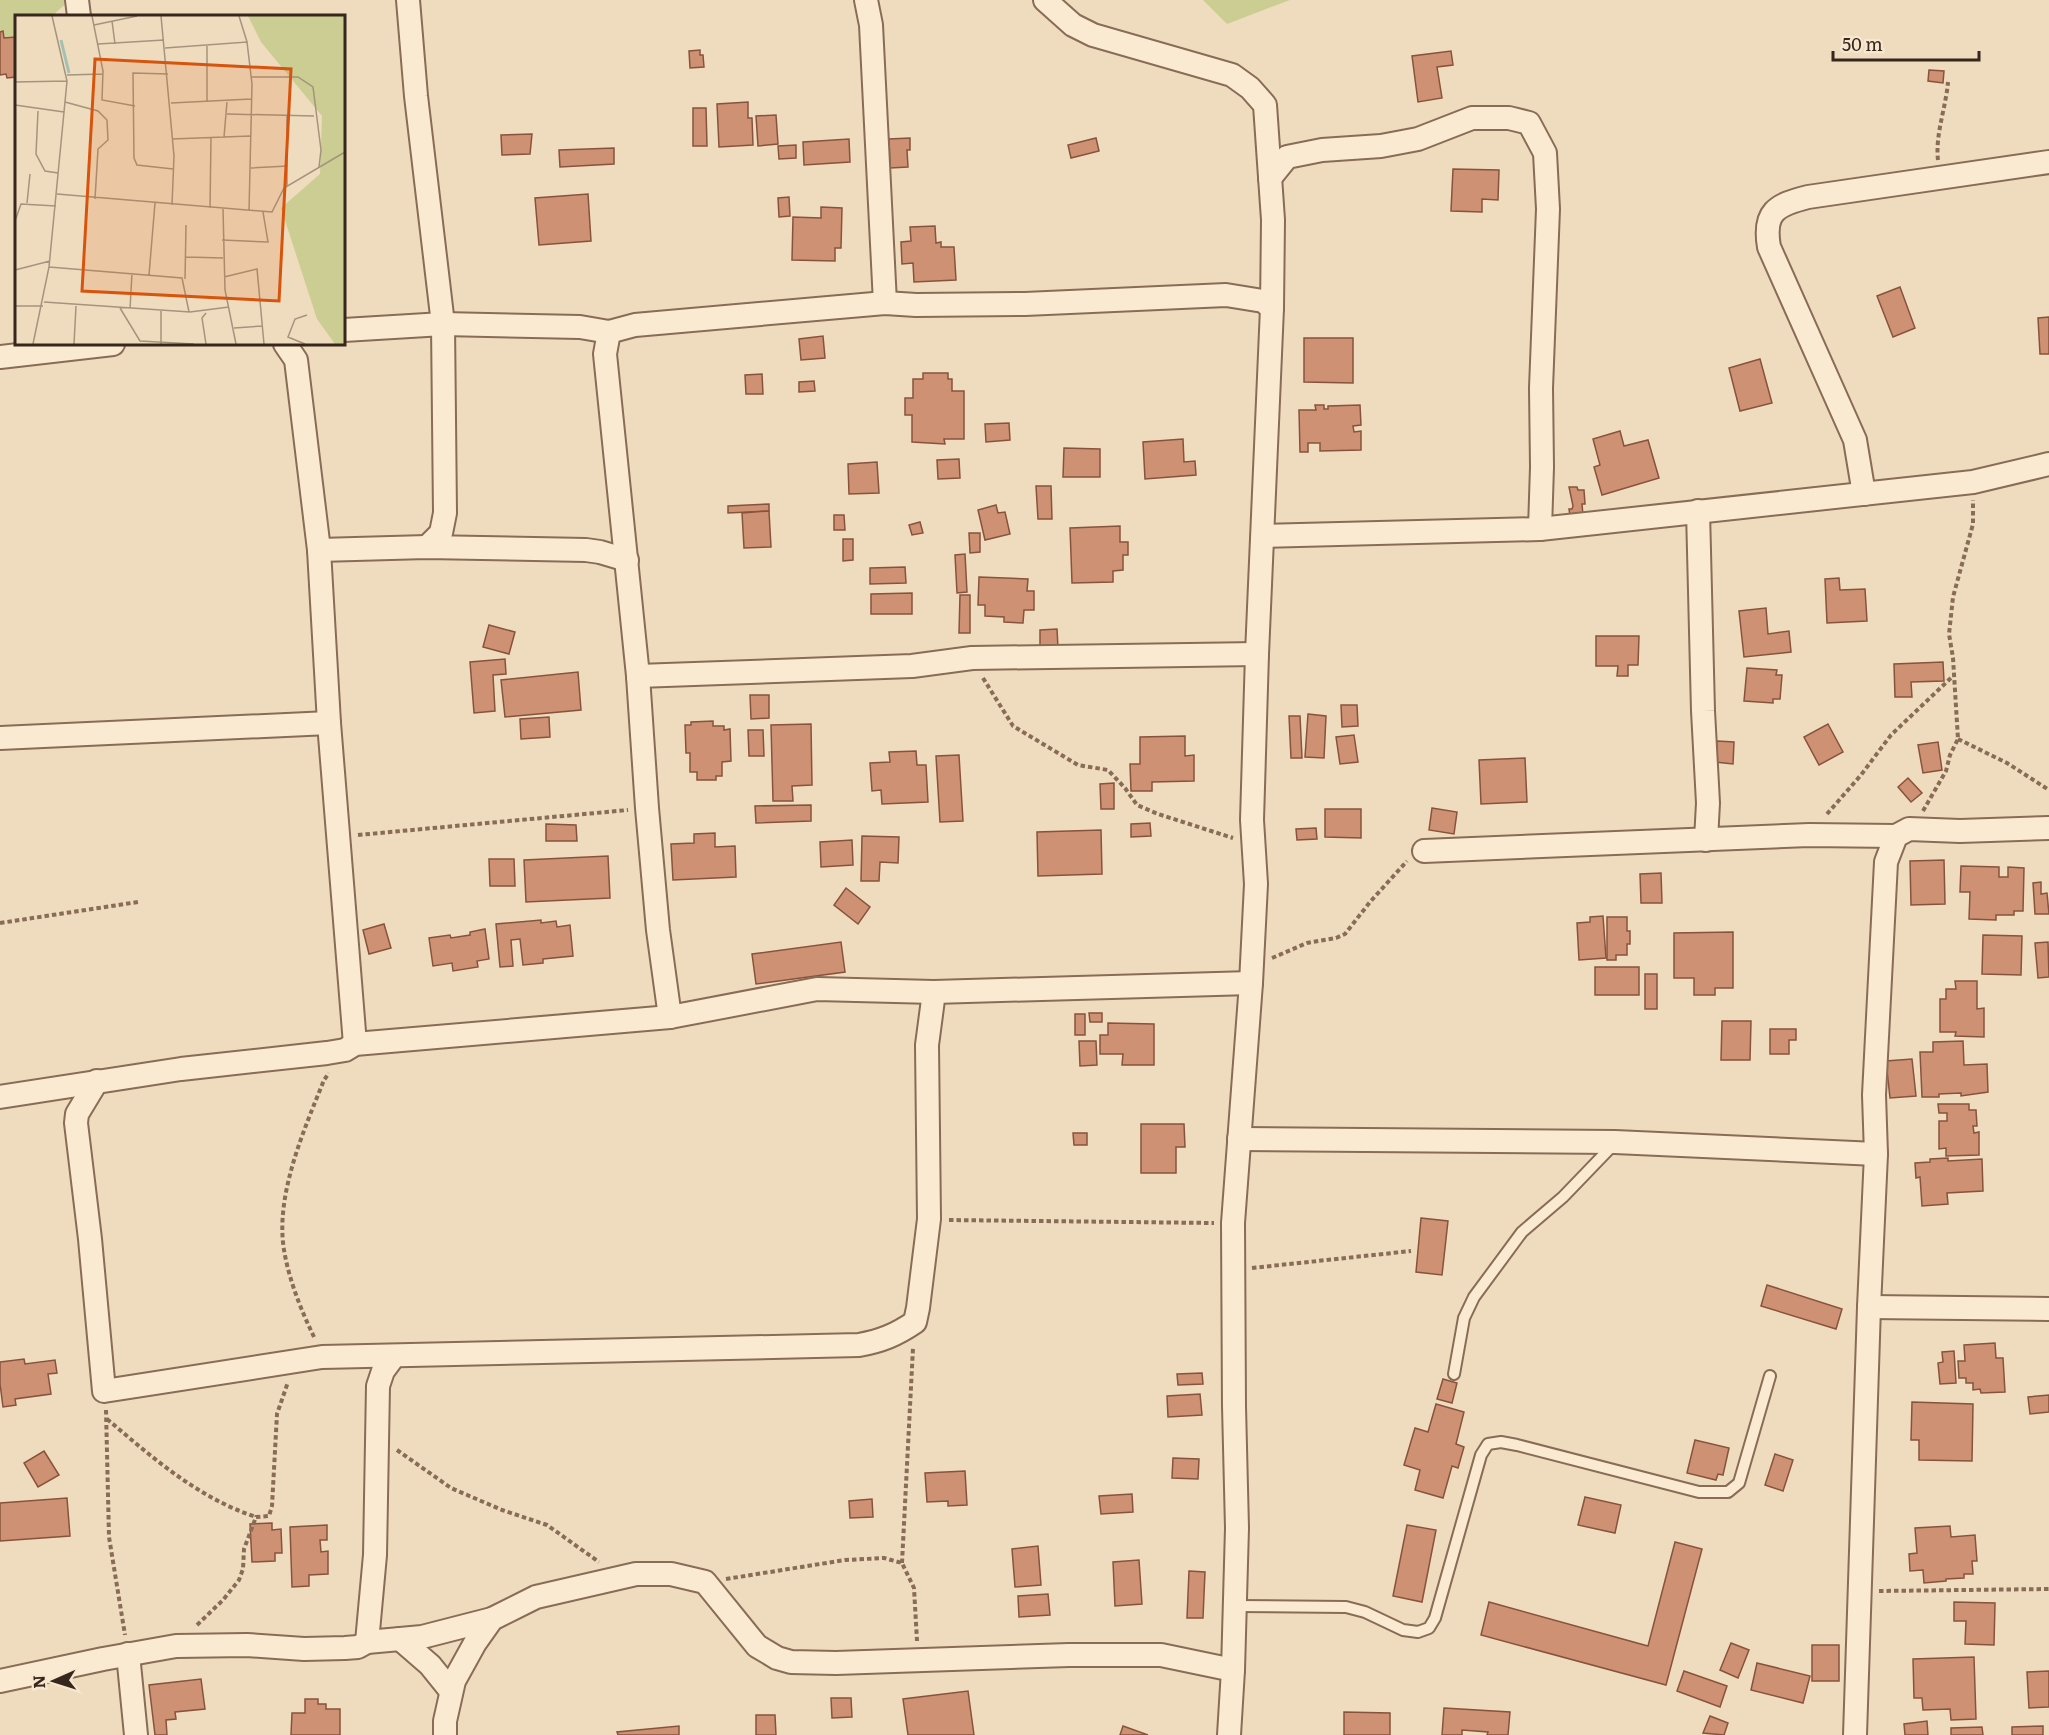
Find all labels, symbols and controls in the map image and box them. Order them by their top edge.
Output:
inset map [15,15,345,345]
scale bar [1833,24,1978,62]
text: 50 m [1842,30,1883,57]
north arrow [24,1651,84,1711]
text: N [26,1674,50,1689]

